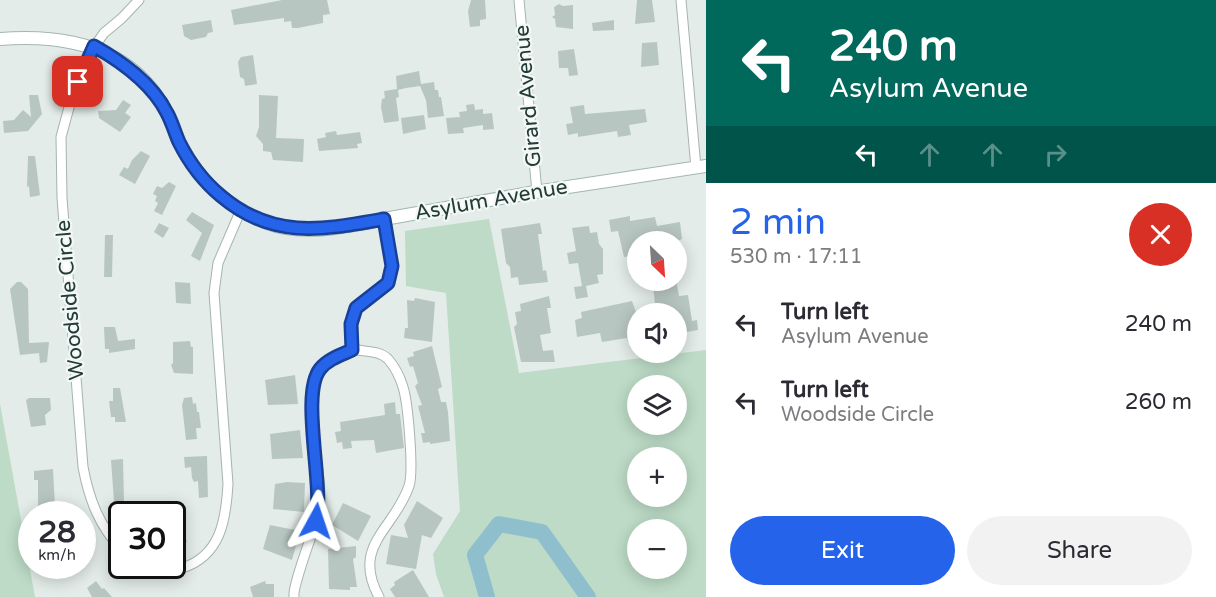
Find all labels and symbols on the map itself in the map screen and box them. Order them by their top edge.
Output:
street label: Girard Avenue [509,24,547,168]
pin [52,56,103,107]
street label: Asylum Avenue [413,174,570,226]
street label: Woodside Circle [51,219,89,381]
north arrow [627,231,687,291]
position arrow [284,489,348,553]
speed limit sign: 30 [108,501,186,579]

